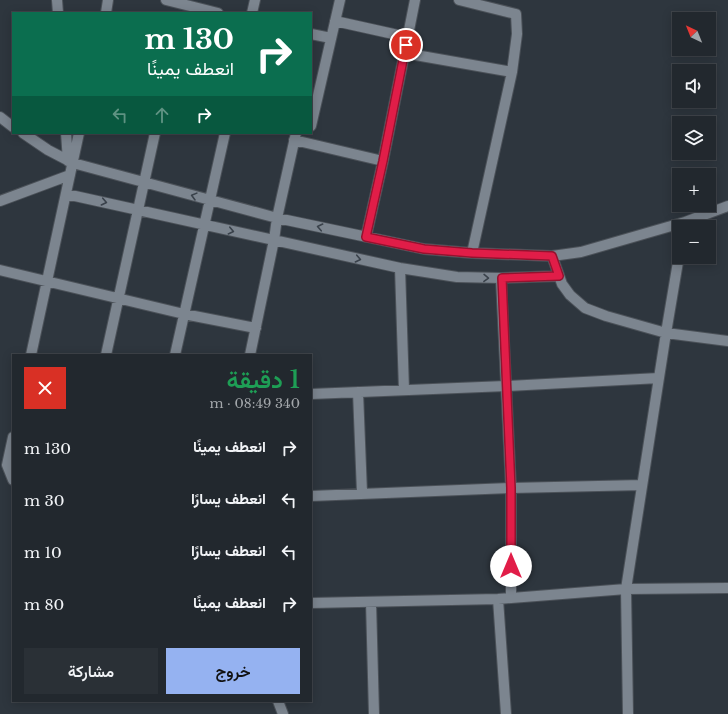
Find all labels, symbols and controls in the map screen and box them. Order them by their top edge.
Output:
north arrow [672,12,716,56]
map controls [672,12,716,264]
text: 130 m [144,22,234,57]
icon: right [248,28,300,80]
pin [389,28,423,62]
icon: arrive [395,34,417,56]
text: انعطف يمينًا [147,58,234,80]
button: sound [672,64,716,108]
icon: left [109,104,131,126]
icon: ahead [151,104,173,126]
icon: right [193,104,215,126]
button: layers [672,116,716,160]
button: + [672,168,716,212]
one-way arrow [190,192,197,201]
one-way arrow [101,198,107,206]
button: − [672,220,716,264]
one-way arrow [317,224,323,232]
one-way arrow [228,226,234,234]
one-way arrow [355,254,361,262]
one-way arrow [483,274,489,282]
text: 1 دقيقة [227,365,300,394]
button: close [24,367,66,409]
text: 340 m · 08:49 [209,395,300,412]
text: انعطف يمينًا [193,437,266,456]
icon: right [278,437,300,459]
text: 130 m [24,439,71,458]
text: انعطف يسارًا [191,489,266,508]
icon: left [278,489,300,511]
text: 30 m [24,491,64,510]
text: انعطف يسارًا [191,541,266,560]
icon: left [278,541,300,563]
text: 10 m [24,543,62,562]
position arrow [490,545,532,587]
text: انعطف يمينًا [193,593,266,612]
icon: right [278,593,300,615]
text: 80 m [24,595,64,614]
button: مشاركة [24,648,158,694]
button: خروج [166,648,300,694]

